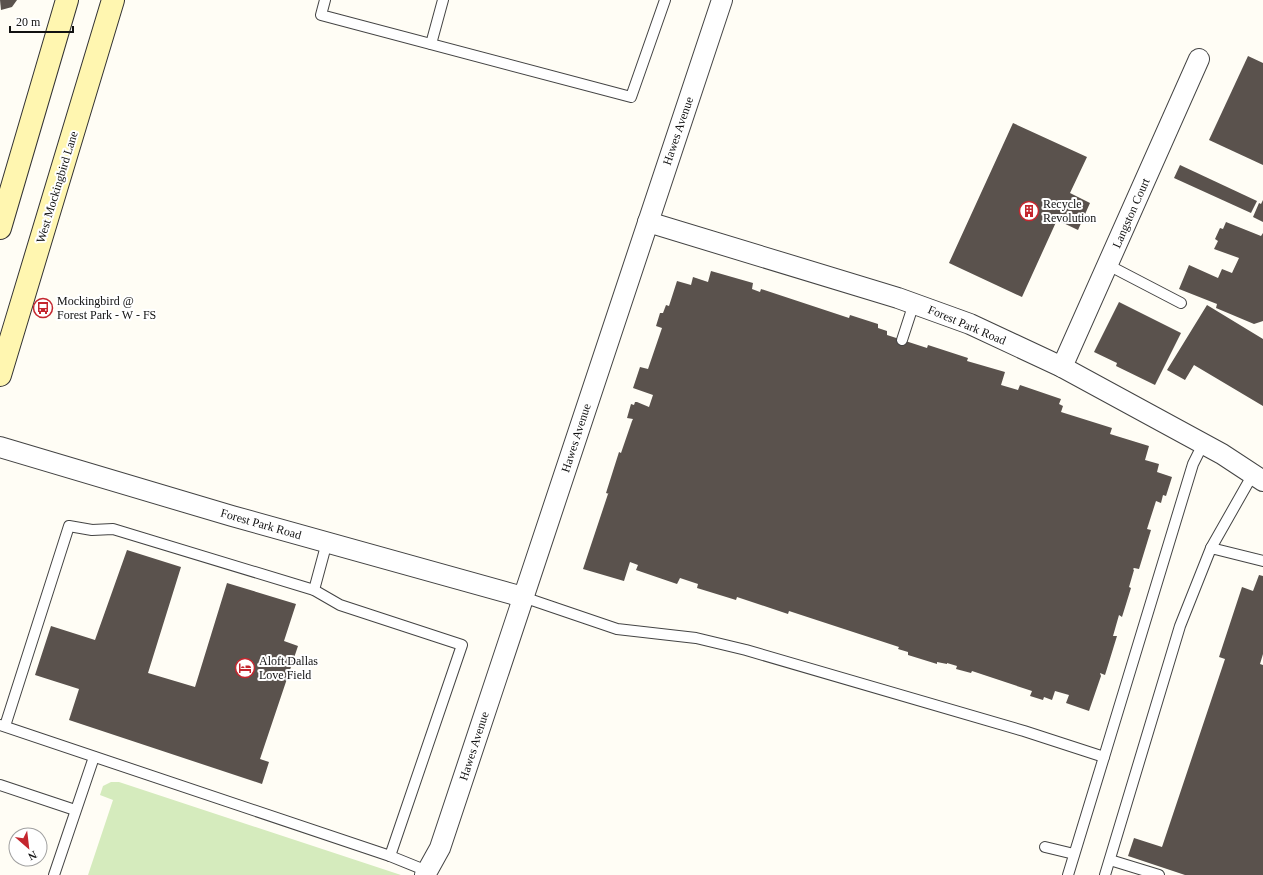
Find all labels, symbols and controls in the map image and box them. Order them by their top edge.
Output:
scale bar [10,8,73,34]
text: 20 m [16,15,41,29]
street label: Hawes Avenue [660,95,696,167]
street label: West Mockingbird Lane [33,129,81,245]
street label: Langston Court [1109,175,1153,250]
place label: Recycle Revolution [1043,197,1096,225]
building icon: Recycle Revolution [1018,200,1040,222]
place label: Mockingbird @ Forest Park - W - FS [57,294,156,322]
bus stop icon: Mockingbird @ Forest Park - W - FS [32,297,54,319]
street label: Forest Park Road [926,302,1008,348]
street label: Hawes Avenue [558,402,594,474]
street label: Forest Park Road [219,506,303,542]
place label: Aloft Dallas Love Field [259,654,318,682]
hotel icon: Aloft Dallas Love Field [234,657,256,679]
street label: Hawes Avenue [456,710,492,782]
north arrow [8,827,48,867]
text: N [26,849,39,863]

